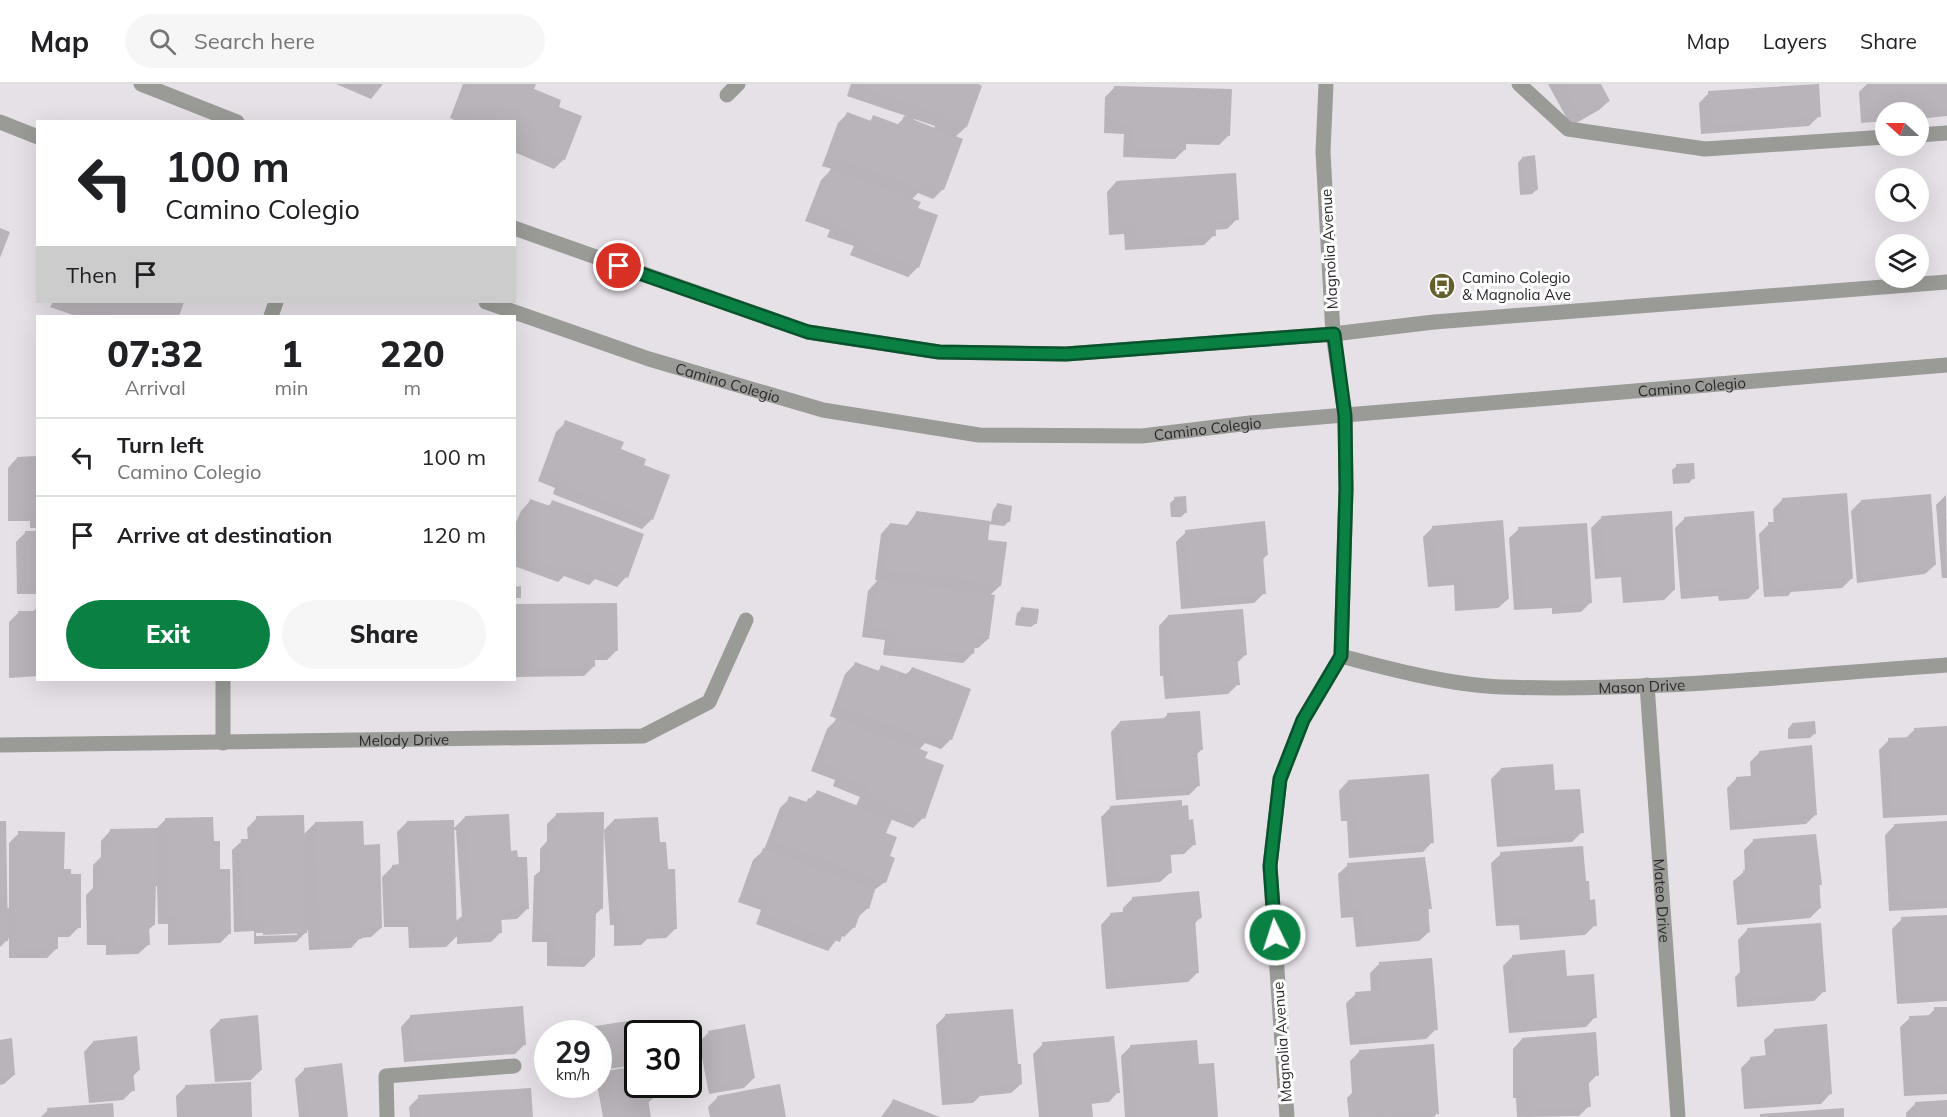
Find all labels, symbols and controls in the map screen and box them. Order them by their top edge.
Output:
search box [125,14,545,68]
text: Map [30,24,89,59]
icon: search [146,25,179,58]
text: Search here [194,27,315,55]
text: Map [1687,28,1730,54]
text: Layers [1763,28,1827,54]
text: Share [1860,28,1917,54]
north arrow [1875,102,1929,156]
map controls [1875,102,1929,288]
text: 100 m [165,140,290,193]
icon: left [66,144,144,222]
button: search [1875,168,1929,222]
street label: Magnolia Avenue [1316,188,1342,310]
text: Camino Colegio [165,192,360,226]
button: layers [1875,234,1929,288]
pin [593,240,644,291]
icon: arrive [602,249,635,282]
icon: arrive [129,258,162,291]
text: Then [66,261,117,289]
place label: Camino Colegio & Magnolia Ave [1462,268,1571,304]
bus stop icon: Camino Colegio & Magnolia Ave [1427,271,1457,301]
text: 07:32 [107,331,203,376]
text: 1 [281,331,302,376]
text: 220 [380,331,445,376]
street label: Camino Colegio [673,358,783,407]
street label: Camino Colegio [1637,372,1746,400]
text: Arrival [125,375,186,400]
text: min [274,375,309,400]
text: m [403,375,421,400]
street label: Camino Colegio [1153,413,1262,444]
text: Turn left [117,431,204,459]
icon: left [66,441,99,474]
text: 100 m [421,443,486,471]
text: Camino Colegio [117,459,261,484]
icon: arrive [66,519,99,552]
text: Arrive at destination [117,521,332,549]
text: 120 m [421,521,486,549]
button: Exit [66,600,270,669]
button: Share [282,600,486,669]
street label: Mason Drive [1598,675,1686,697]
street label: Melody Drive [359,729,449,749]
street label: Mateo Drive [1650,858,1675,943]
position arrow [1243,903,1307,967]
street label: Magnolia Avenue [1268,981,1296,1103]
speed limit sign: 30 [624,1020,702,1098]
text: 29 [555,1033,591,1071]
text: km/h [556,1065,590,1084]

